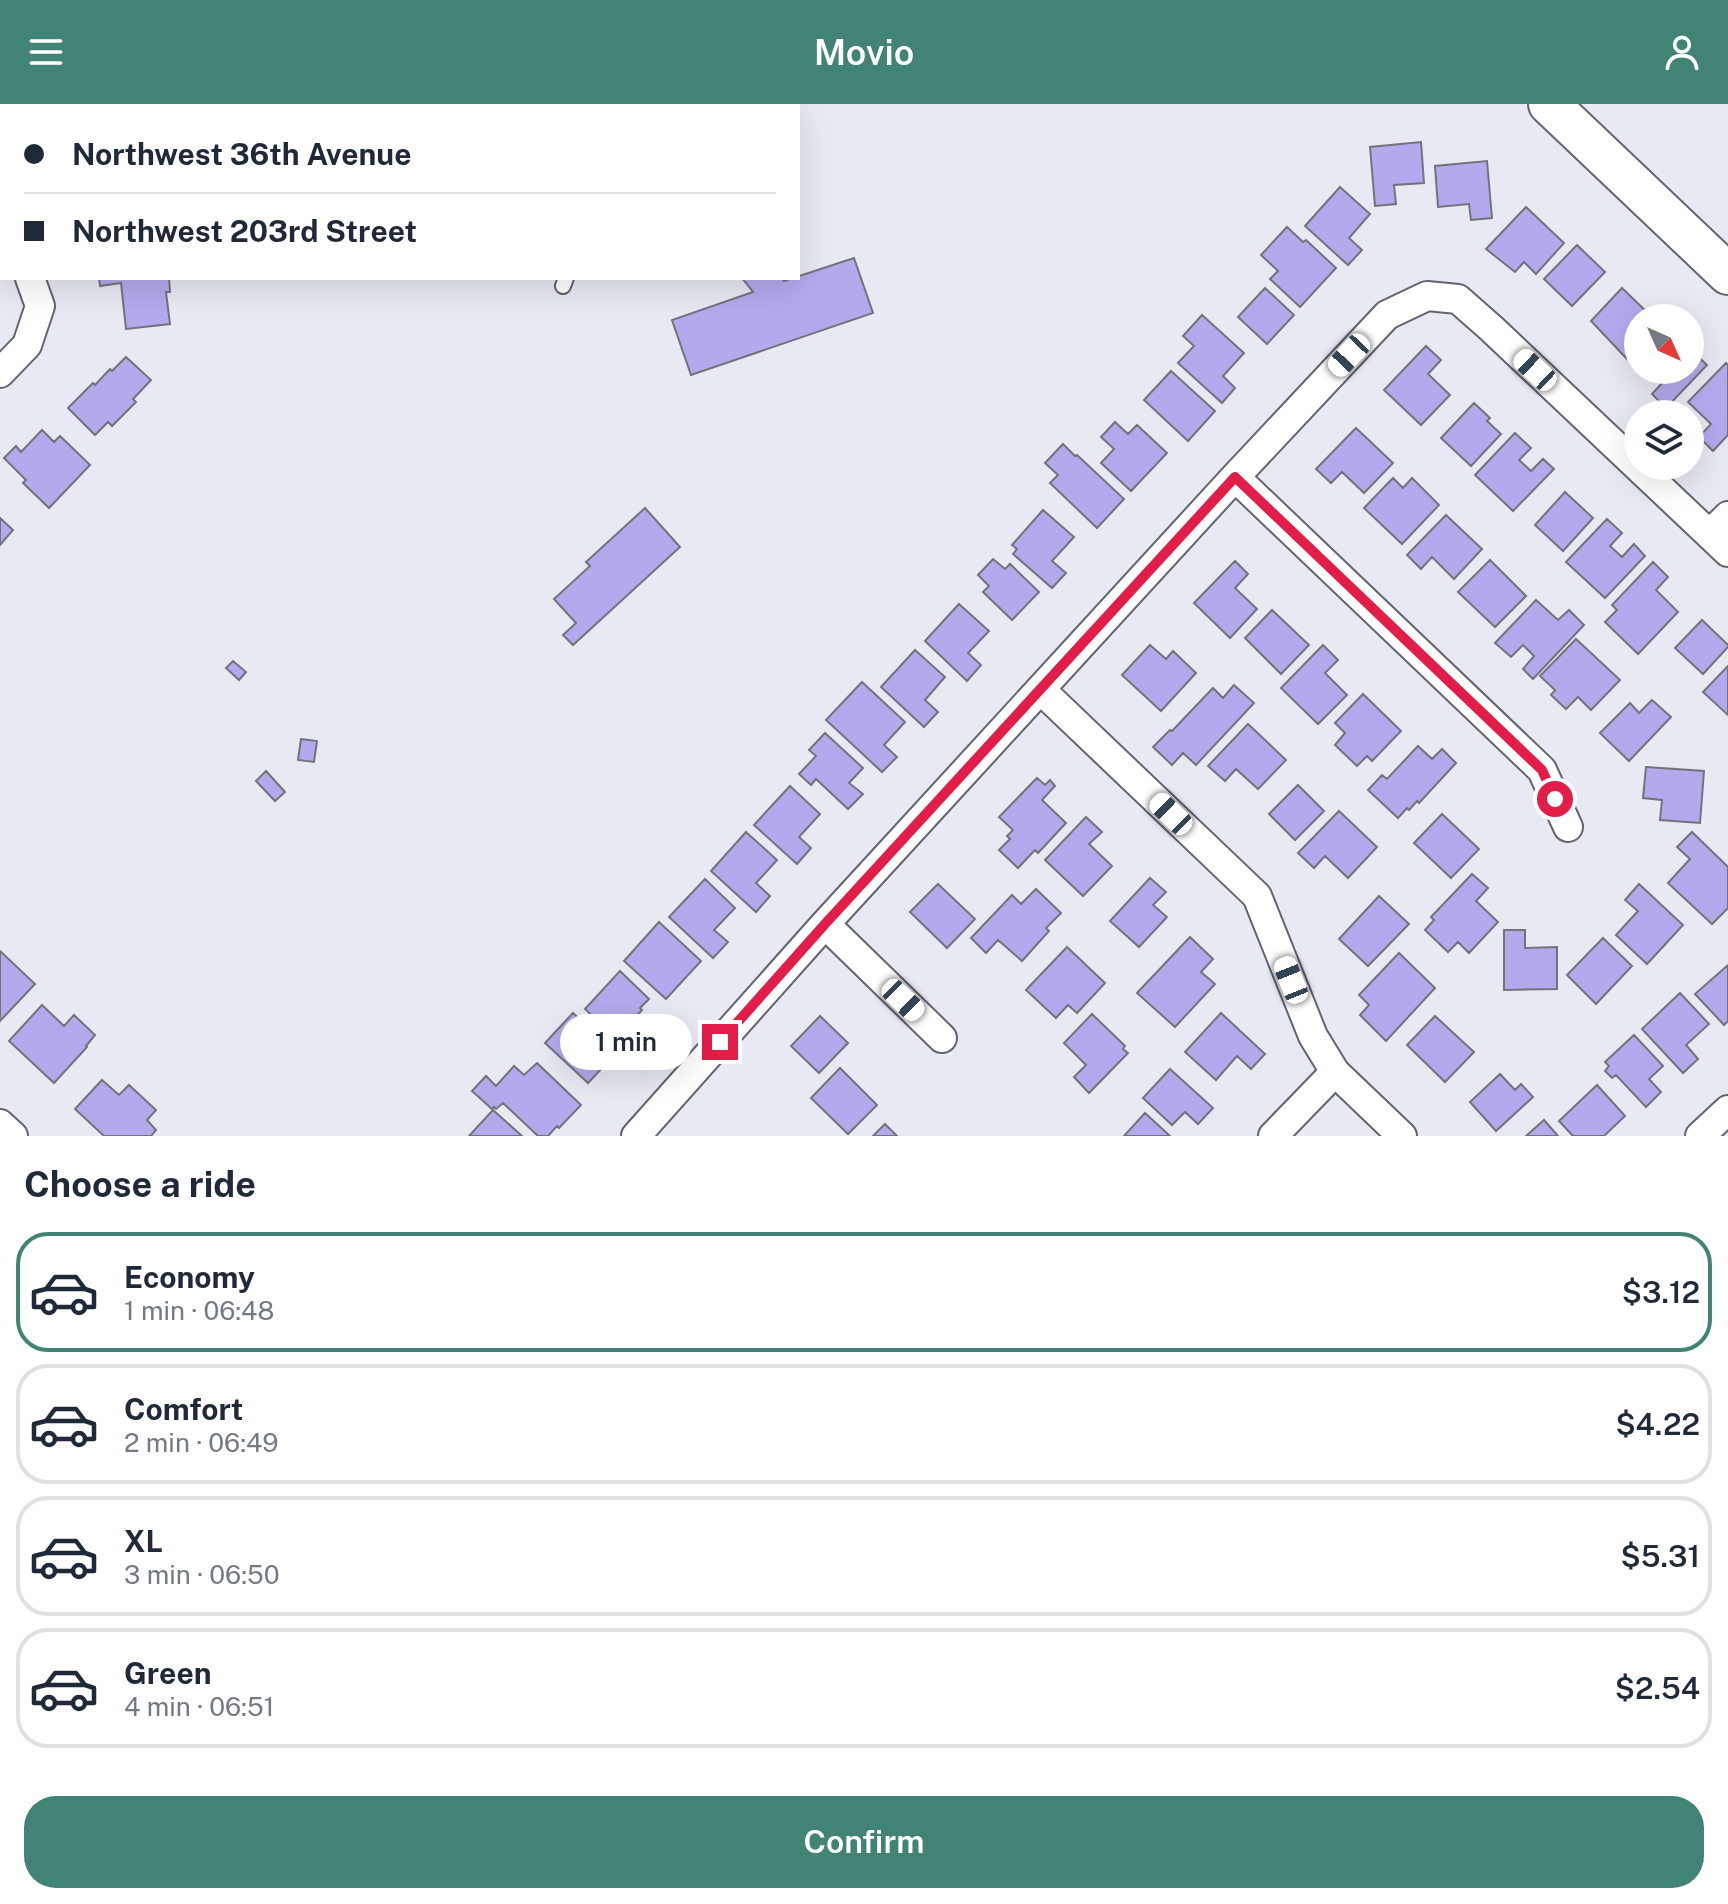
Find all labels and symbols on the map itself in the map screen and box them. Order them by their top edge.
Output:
north arrow [1624,304,1704,384]
car [1324,329,1374,381]
car [1509,345,1561,395]
route start [1537,781,1573,817]
car [1145,789,1197,839]
car [1271,953,1311,1007]
car [877,975,929,1025]
callout: 1 min [560,1014,692,1070]
route end [702,1024,738,1060]

